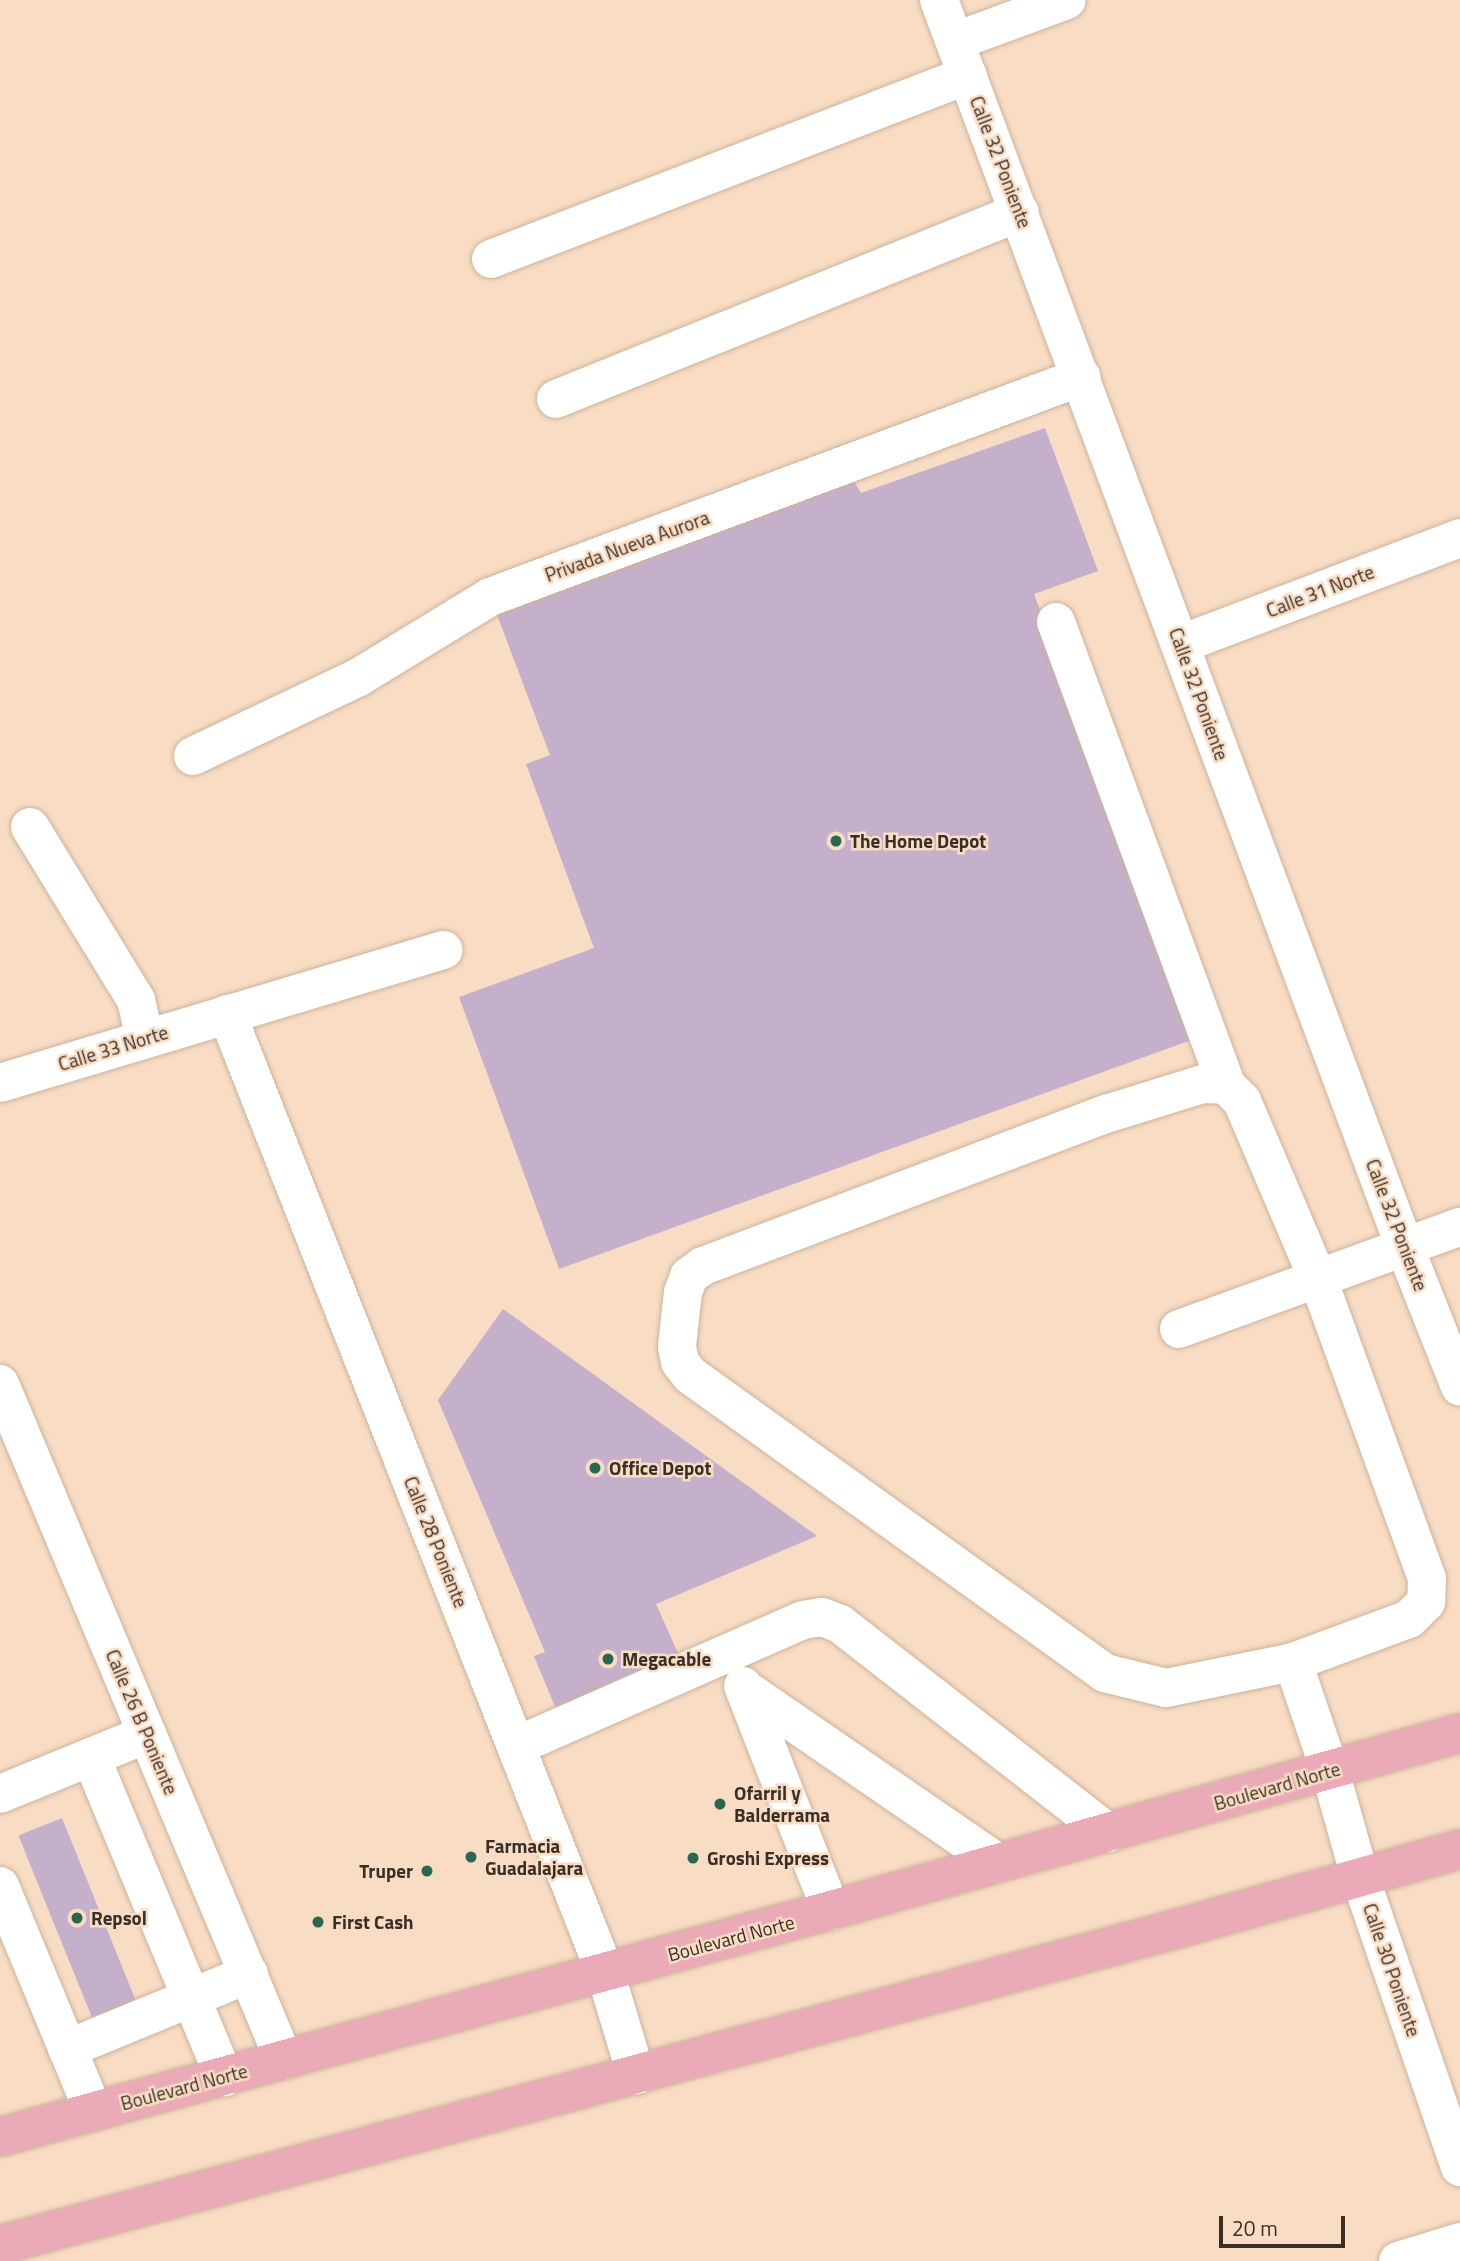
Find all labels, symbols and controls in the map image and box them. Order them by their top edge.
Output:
street label: Calle 32 Poniente [965,93,1037,231]
street label: Privada Nueva Aurora [542,506,712,586]
street label: Calle 31 Norte [1263,560,1377,622]
street label: Calle 32 Poniente [1164,625,1234,763]
place label: The Home Depot [850,830,986,852]
marker: The Home Depot [828,833,844,849]
street label: Calle 33 Norte [55,1021,171,1075]
street label: Calle 32 Poniente [1361,1156,1433,1294]
place label: Office Depot [609,1457,711,1479]
marker: Office Depot [587,1460,603,1476]
street label: Calle 28 Poniente [399,1473,473,1611]
street label: Calle 26 B Poniente [101,1646,183,1798]
place label: Megacable [622,1648,711,1670]
marker: Megacable [600,1651,616,1667]
street label: Boulevard Norte [1211,1757,1343,1815]
place label: Ofarril y Balderrama [734,1782,830,1826]
marker: Ofarril y Balderrama [712,1796,728,1812]
place label: Farmacia Guadalajara [485,1835,583,1879]
place label: Groshi Express [707,1847,829,1869]
marker: Farmacia Guadalajara [463,1849,479,1865]
marker: Groshi Express [685,1850,701,1866]
place label: Truper [359,1860,413,1882]
marker: Truper [419,1863,435,1879]
street label: Calle 30 Poniente [1359,1900,1425,2040]
place label: Repsol [91,1907,147,1929]
marker: Repsol [69,1910,85,1926]
street label: Boulevard Norte [665,1910,797,1966]
place label: First Cash [332,1911,414,1933]
marker: First Cash [310,1914,326,1930]
street label: Boulevard Norte [118,2059,250,2115]
scale bar [1222,2202,1348,2246]
text: 20 m [1232,2212,1278,2244]

